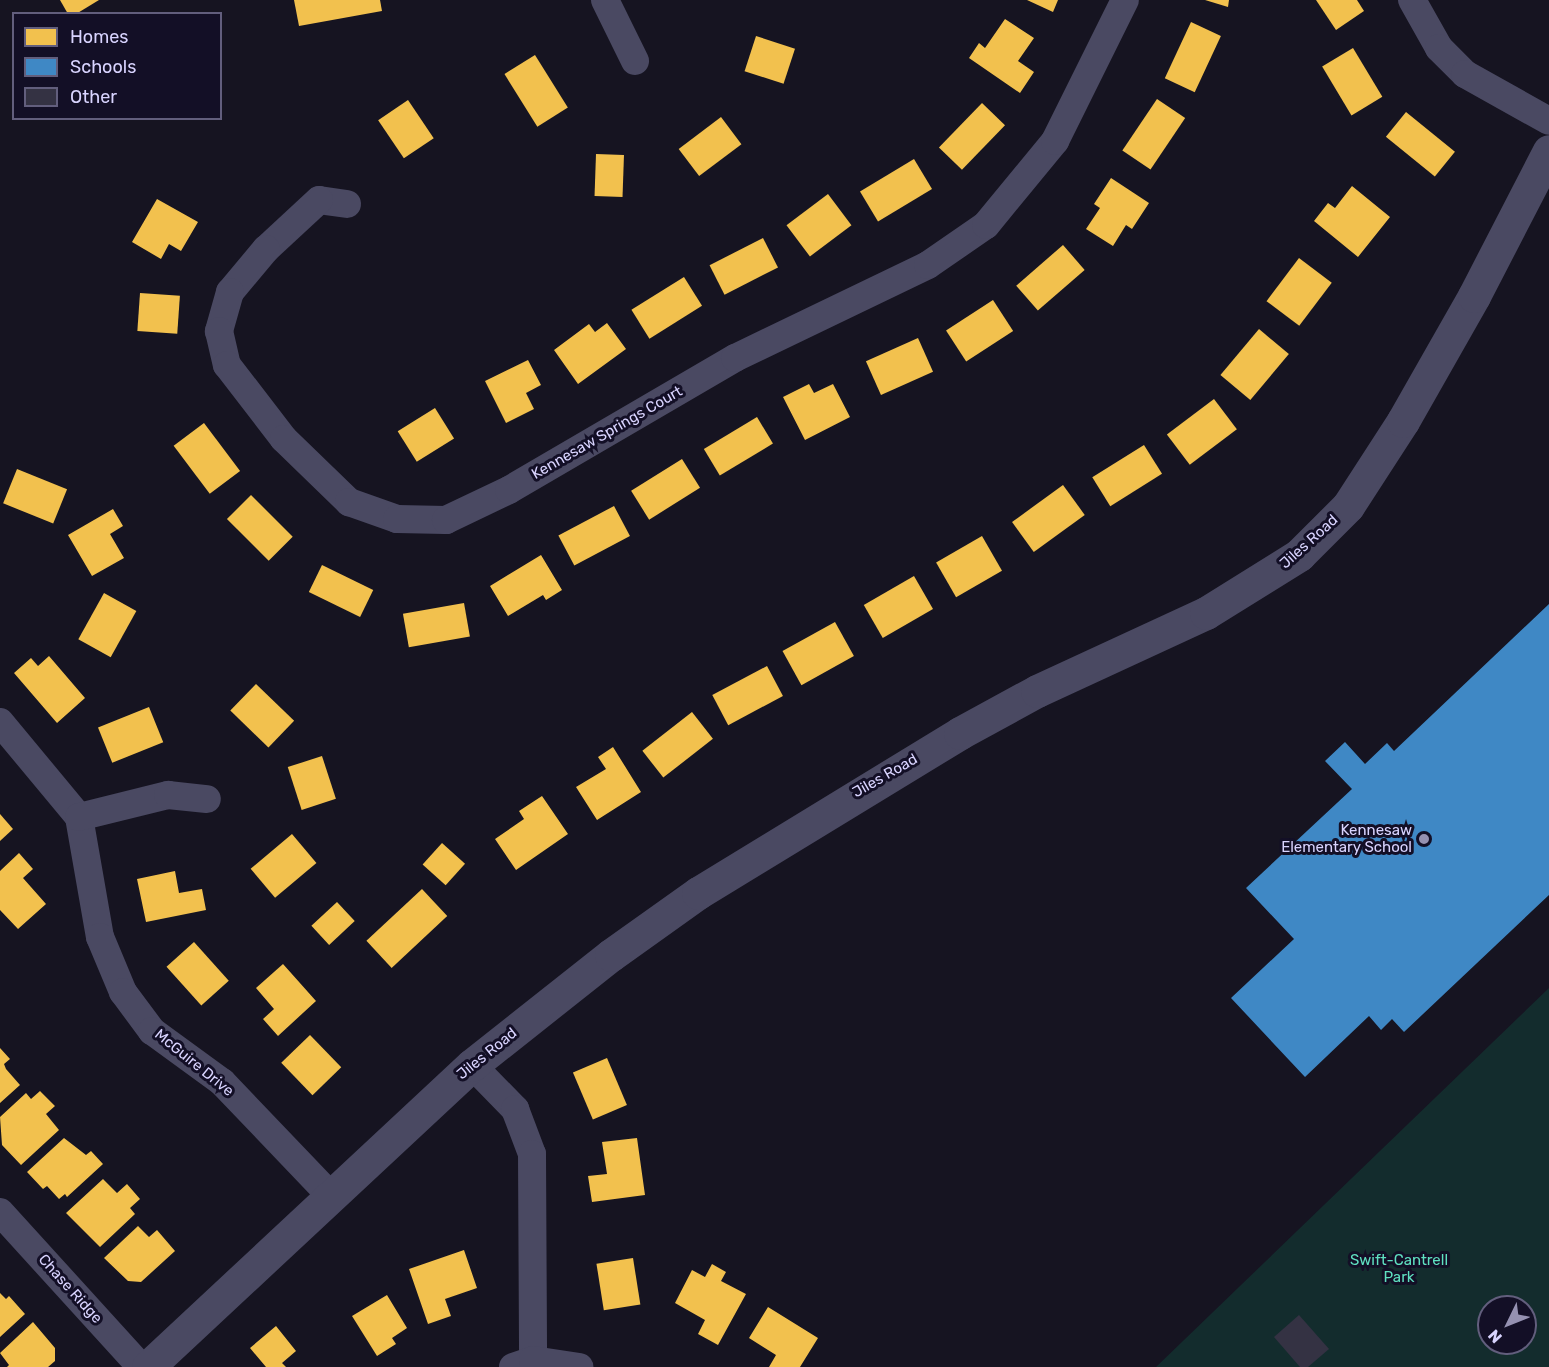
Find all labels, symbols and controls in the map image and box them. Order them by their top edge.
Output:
legend [12,12,222,120]
text: Homes [70,26,128,48]
text: Schools [70,56,136,78]
text: Other [70,86,117,108]
street label: Kennesaw Springs Court [528,382,686,484]
street label: Jiles Road [1276,511,1342,573]
street label: Jiles Road [849,750,921,802]
place label: Kennesaw Elementary School [1281,821,1412,856]
marker: Kennesaw Elementary School [1417,832,1431,846]
street label: Jiles Road [453,1024,521,1084]
street label: McGuire Drive [151,1026,237,1100]
street label: Chase Ridge [34,1251,106,1327]
park label: Swift-Cantrell Park [1350,1251,1448,1286]
north arrow [1477,1295,1537,1355]
text: N [1484,1326,1506,1347]

